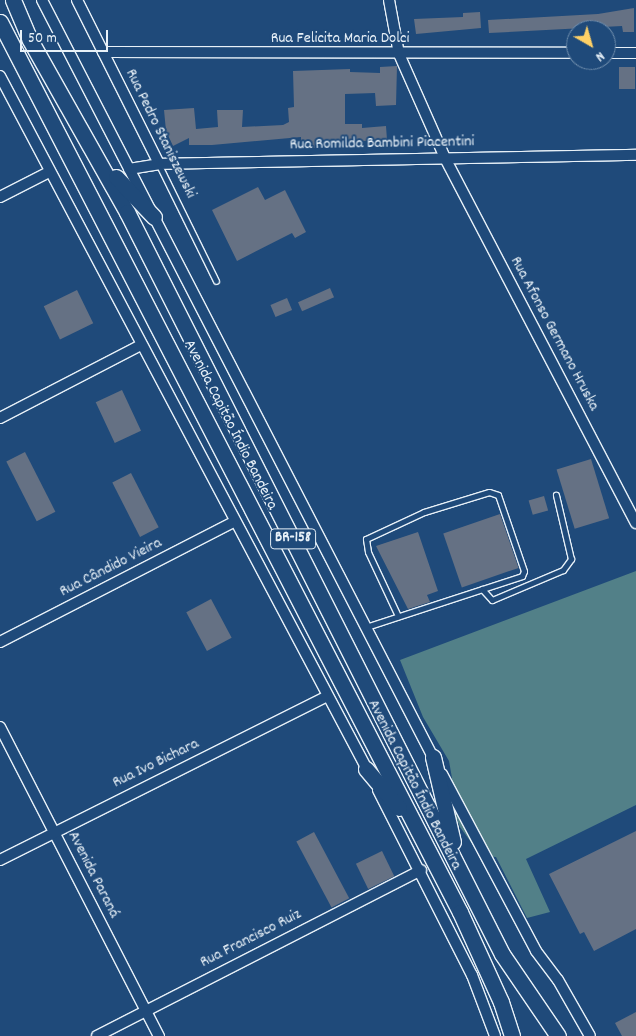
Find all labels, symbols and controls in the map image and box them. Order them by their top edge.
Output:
scale bar [22,20,110,52]
north arrow [566,20,616,70]
text: 50 m [28,28,57,50]
street label: Rua Felicita Maria Dolci [271,29,409,49]
text: N [591,46,609,66]
street label: Rua Pedro Staniszewski [120,66,200,202]
street label: Rua Romilda Bambini Piacentini [289,133,475,155]
street label: Rua Afonso Germano Hruska [505,254,603,414]
street label: Avenida Capitão Índio Bandeira [179,337,281,513]
road number: BR-158 [269,526,317,552]
street label: Rua Cândido Vieira [57,534,165,602]
street label: Avenida Capitão Índio Bandeira [363,697,465,873]
street label: Rua Ivo Bichara [110,735,202,793]
street label: Avenida Paraná [63,828,123,922]
street label: Rua Francisco Ruiz [197,905,305,973]

